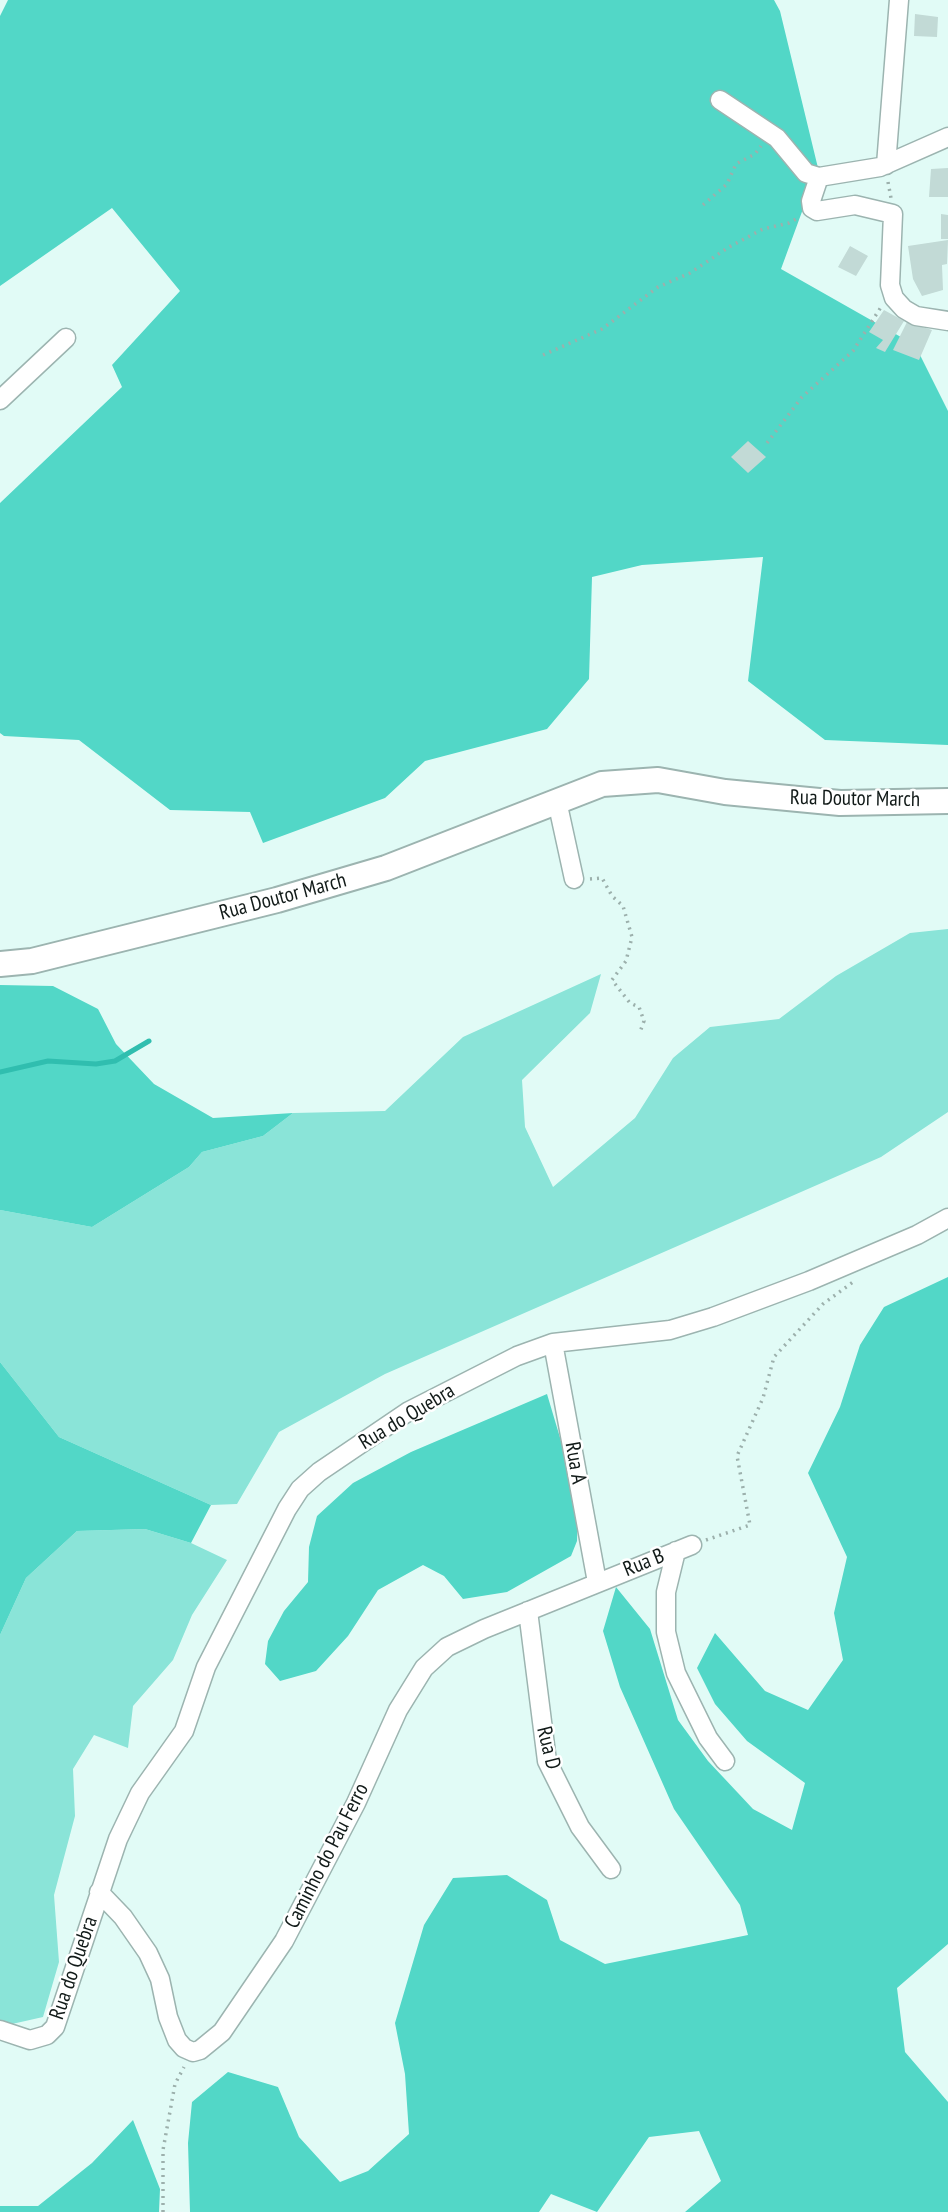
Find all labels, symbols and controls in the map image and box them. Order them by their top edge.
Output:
street label: Rua Doutor March [790,785,920,813]
street label: Rua Doutor March [217,868,349,926]
street label: Rua do Quebra [355,1379,459,1455]
street label: Rua A [559,1440,591,1486]
street label: Rua B [620,1543,668,1583]
street label: Rua D [531,1724,565,1772]
street label: Caminho do Pau Ferro [280,1779,374,1933]
street label: Rua do Quebra [45,1913,103,2023]

